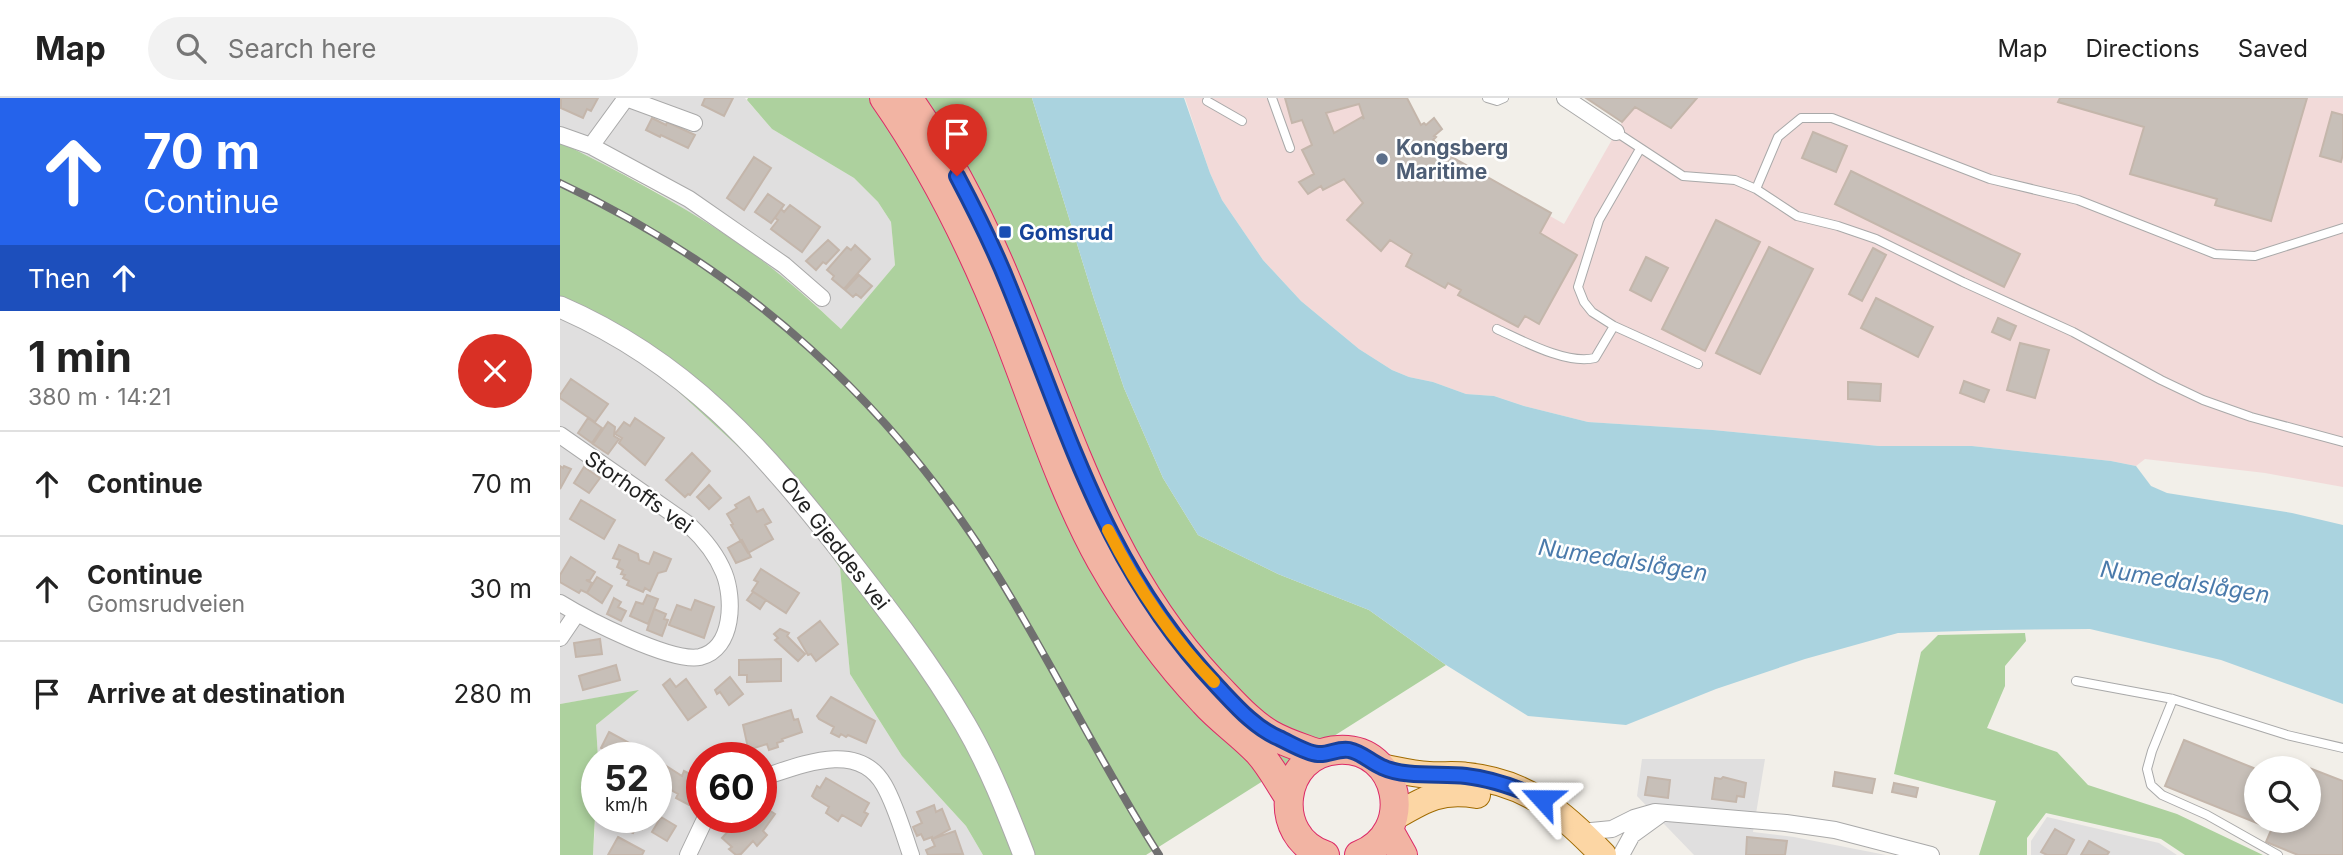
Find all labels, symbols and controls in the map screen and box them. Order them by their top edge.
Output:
search box [148,17,638,80]
text: Map [35,28,106,68]
icon: search [172,29,210,67]
text: Search here [228,33,376,64]
text: Map [1998,34,2047,63]
text: Directions [2085,34,2200,63]
text: Saved [2238,34,2308,63]
pin [927,104,987,176]
icon: arrive [938,115,976,153]
text: 70 m [143,122,260,181]
icon: ahead [28,126,119,217]
place label: Kongsberg Maritime [1396,135,1508,184]
marker: Kongsberg Maritime [1374,151,1390,167]
text: Continue [143,182,279,221]
place label: Gomsrud [1019,220,1113,245]
marker: Gomsrud [997,224,1013,240]
icon: ahead [105,259,143,297]
text: Then [28,263,91,294]
text: 1 min [28,331,132,382]
button: close [458,334,532,408]
text: 380 m · 14:21 [28,383,171,411]
street label: Storhoffs vei [580,446,698,538]
icon: ahead [28,465,66,503]
text: Continue [87,468,203,499]
text: 70 m [471,468,532,499]
street label: Ove Gjeddes vei [775,471,895,615]
water label: Numedalslågen [1536,533,1710,587]
water label: Numedalslågen [2098,555,2272,609]
text: Continue [87,559,203,590]
icon: ahead [28,570,66,608]
text: 30 m [469,573,532,604]
text: Gomsrudveien [87,590,245,618]
icon: arrive [28,675,66,713]
text: Arrive at destination [87,678,346,709]
text: 280 m [454,678,532,709]
speed limit sign: 60 [686,742,777,833]
map controls [2244,756,2321,833]
button: search [2244,756,2321,833]
text: 52 [604,757,649,799]
position arrow [1505,762,1579,836]
text: km/h [605,794,648,815]

